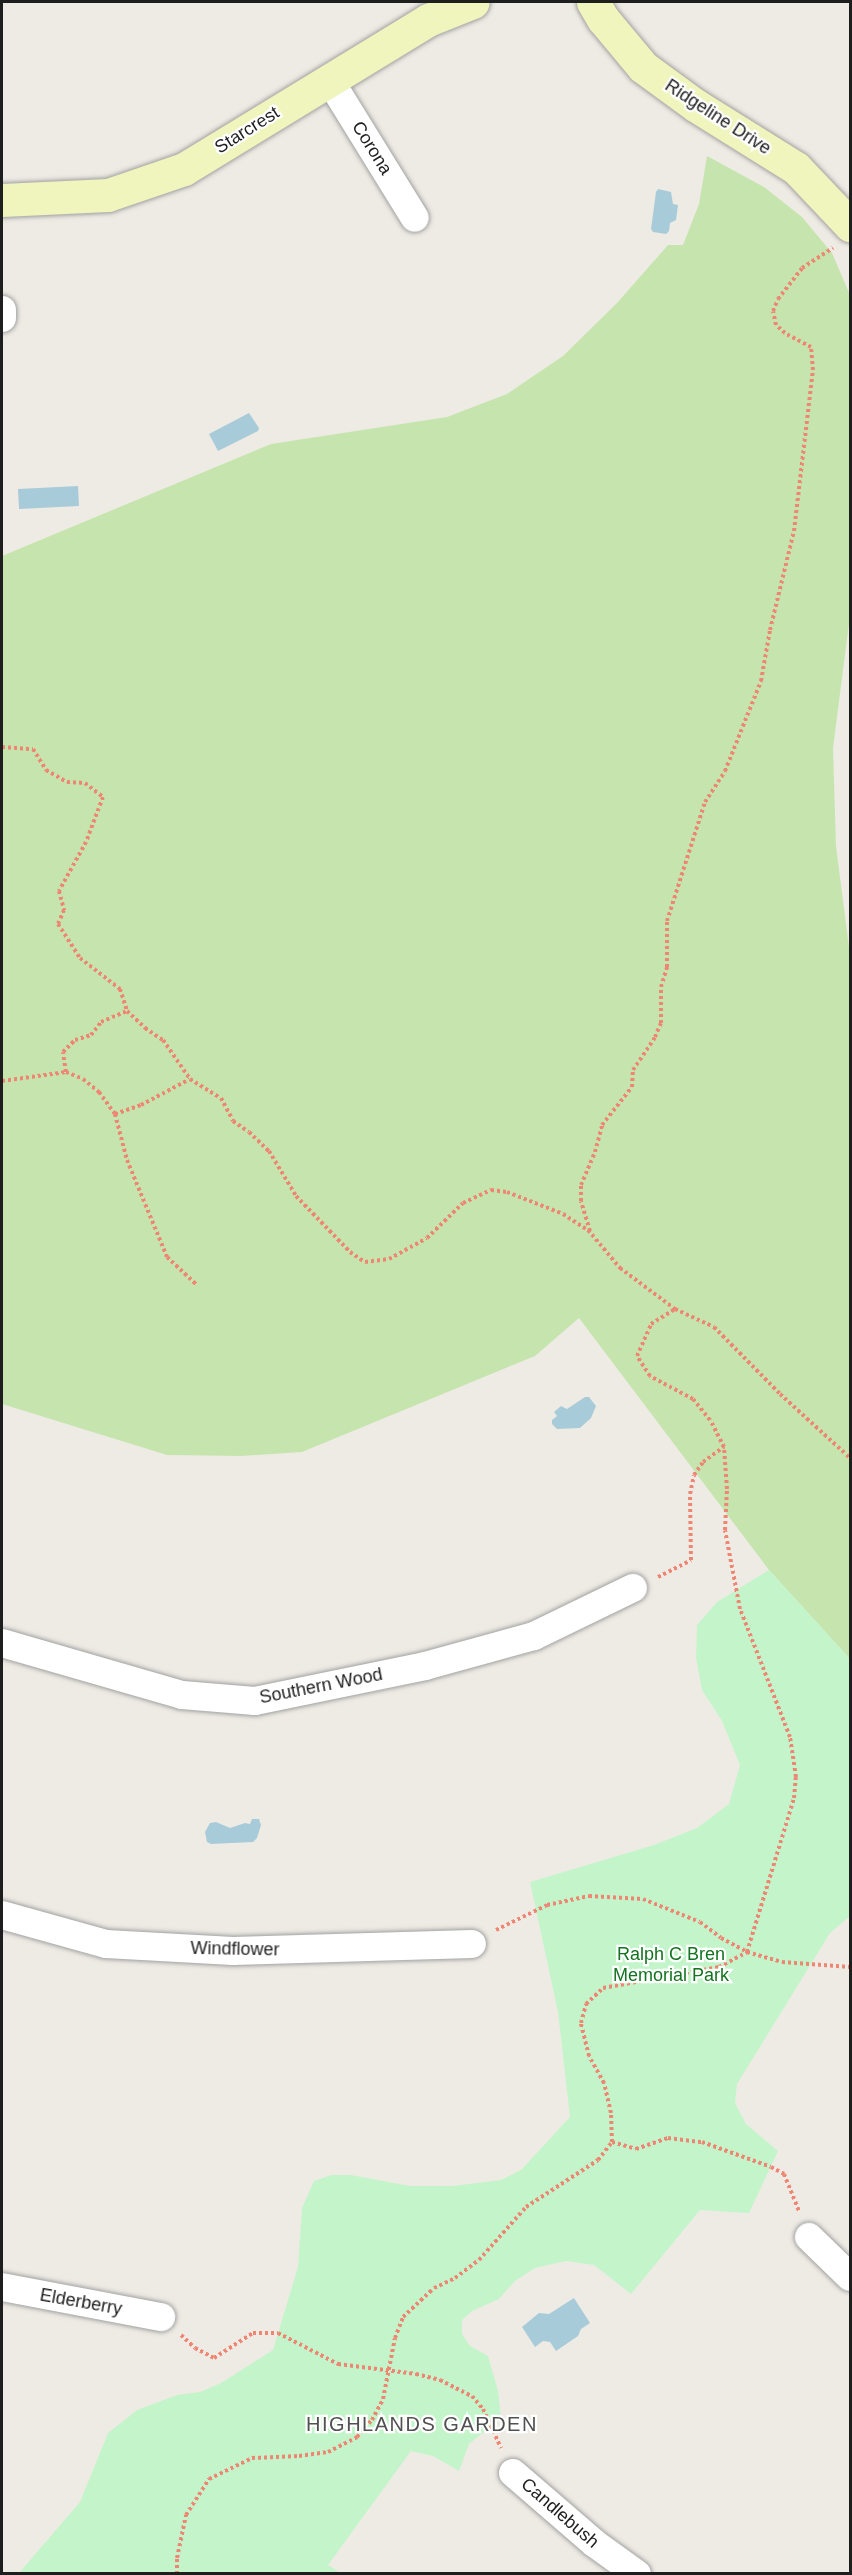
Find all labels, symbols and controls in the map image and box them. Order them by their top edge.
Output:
street label: Ridgeline Drive [661,75,775,159]
street label: Starcrest [211,102,283,158]
street label: Corona [347,117,397,179]
street label: Southern Wood [258,1663,384,1709]
street label: Windflower [190,1937,280,1961]
park label: Ralph C Bren Memorial Park [613,1944,729,1986]
street label: Elderberry [38,2284,124,2320]
district label: HIGHLANDS GARDEN [306,2412,538,2436]
street label: Candlebush [517,2473,603,2553]

